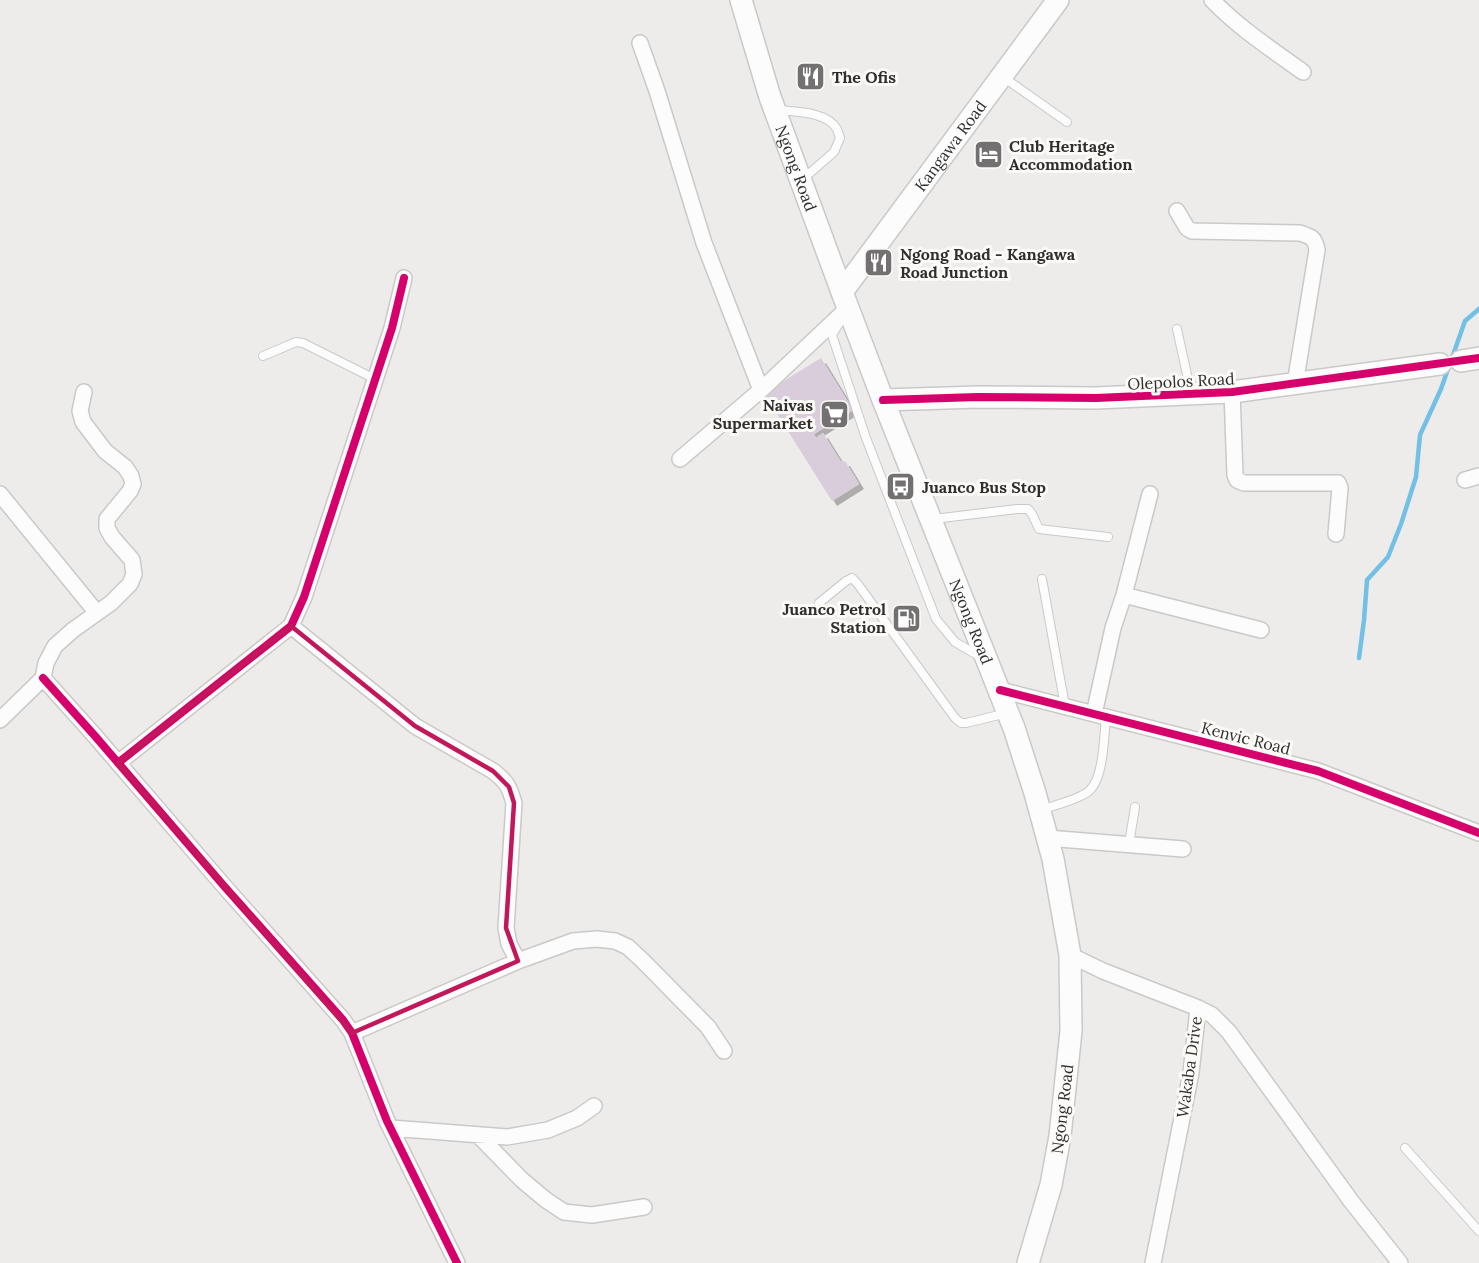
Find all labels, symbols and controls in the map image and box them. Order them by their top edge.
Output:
restaurant icon: The Ofis [795,61,827,93]
place label: The Ofis [832,67,896,87]
street label: Kangawa Road [910,96,991,195]
street label: Ngong Road [771,122,821,214]
place label: Club Heritage Accommodation [1009,136,1133,174]
hotel icon: Club Heritage Accommodation [972,139,1004,171]
place label: Ngong Road - Kangawa Road Junction [900,244,1076,282]
restaurant icon: Ngong Road - Kangawa Road Junction [863,247,895,279]
street label: Olepolos Road [1127,368,1235,394]
place label: Naivas Supermarket [713,395,813,433]
supermarket icon: Naivas Supermarket [818,398,850,430]
bus stop icon: Juanco Bus Stop [885,471,917,503]
place label: Juanco Bus Stop [922,477,1046,497]
street label: Ngong Road [945,576,998,667]
place label: Juanco Petrol Station [782,599,886,637]
fuel station icon: Juanco Petrol Station [891,602,923,634]
street label: Kenvic Road [1199,717,1293,759]
street label: Wakaba Drive [1172,1015,1206,1119]
street label: Ngong Road [1047,1063,1077,1155]

